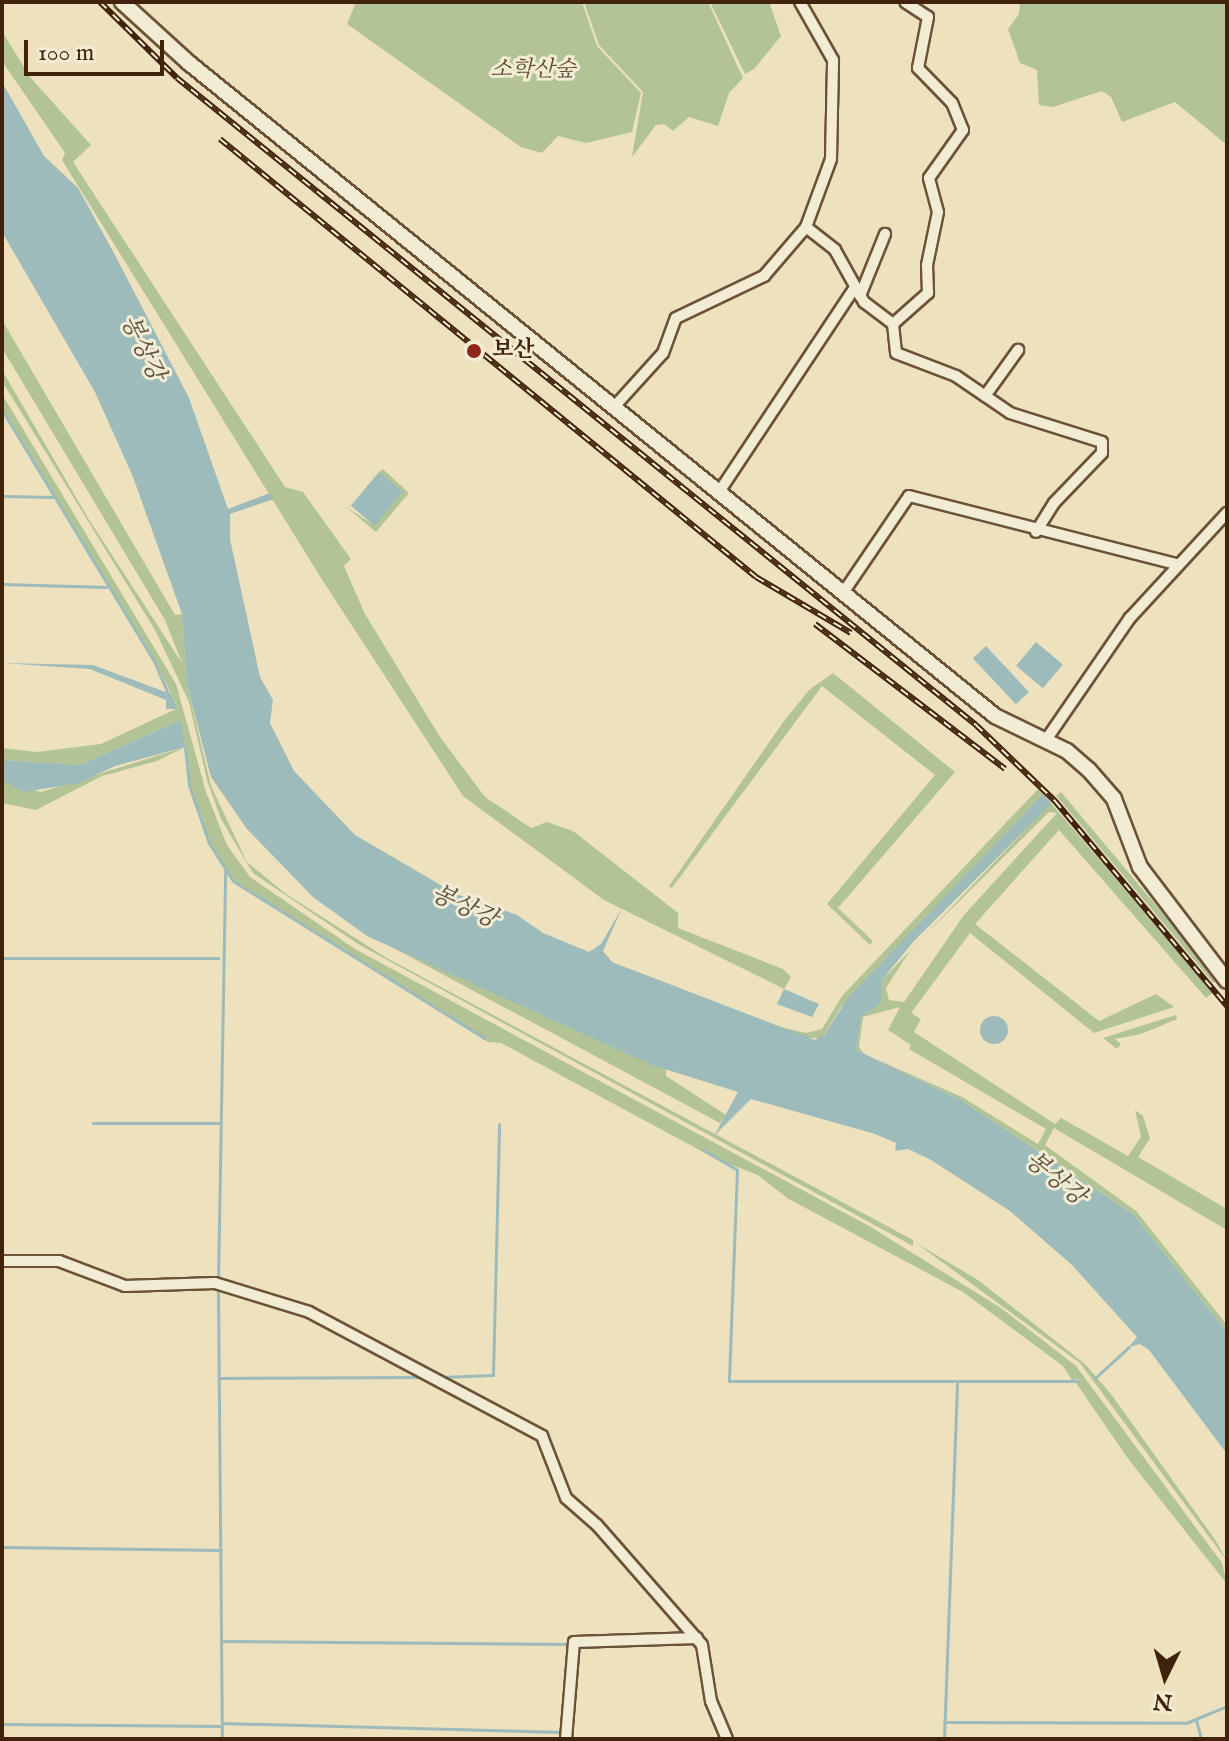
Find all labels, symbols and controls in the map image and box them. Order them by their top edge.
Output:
scale bar [28,24,168,74]
text: 100 m [38,38,94,69]
park label: 소학산숲 [490,58,576,84]
water label: 봉상강 [114,310,170,386]
place label: 보산 [492,338,535,364]
marker: 보산 [463,340,485,362]
water label: 봉상강 [426,879,502,935]
water label: 봉상강 [1019,1146,1091,1212]
north arrow [1125,1637,1205,1717]
text: N [1152,1686,1174,1716]

